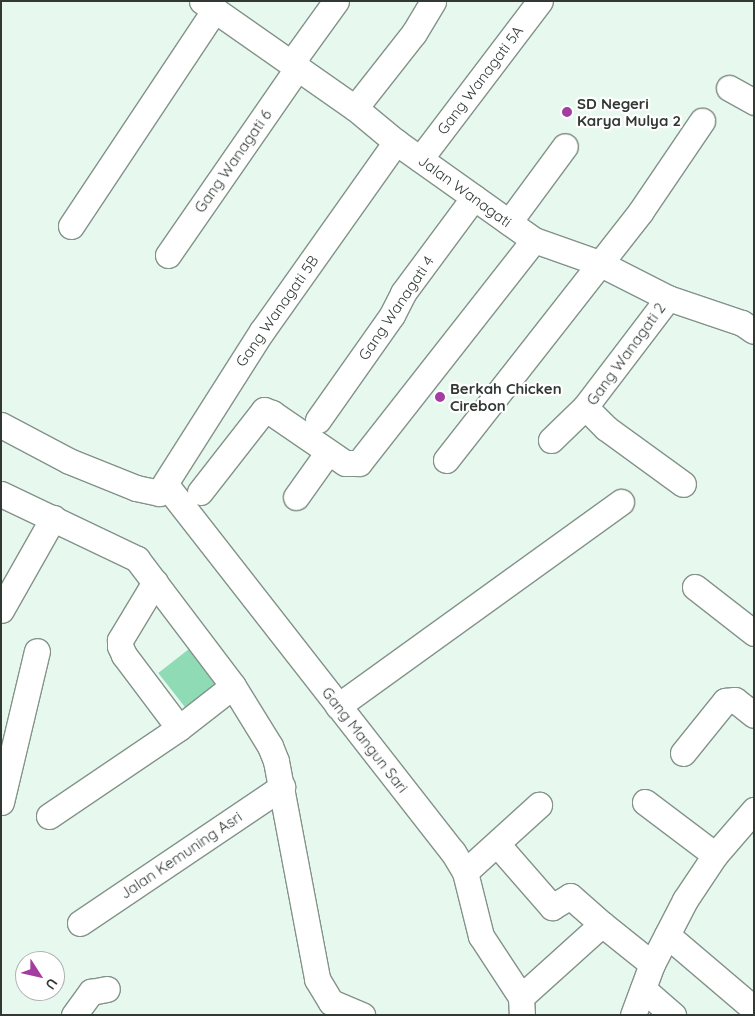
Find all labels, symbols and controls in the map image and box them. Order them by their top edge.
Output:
street label: Gang Wanagati 5A [433,22,527,138]
place label: SD Negeri Karya Mulya 2 [577,94,681,129]
street label: Gang Wanagati 6 [191,106,275,216]
marker: SD Negeri Karya Mulya 2 [561,106,573,118]
street label: Jalan Wanagati [415,151,515,231]
street label: Gang Wanagati 5B [232,252,322,370]
street label: Gang Wanagati 4 [355,253,437,363]
street label: Gang Wanagati 2 [583,299,669,409]
place label: Berkah Chicken Cirebon [450,379,562,414]
marker: Berkah Chicken Cirebon [434,391,446,403]
street label: Gang Mangun Sari [318,684,412,796]
street label: Jalan Kemuning Asri [117,807,245,903]
north arrow [15,951,65,1001]
text: U [41,975,62,993]

